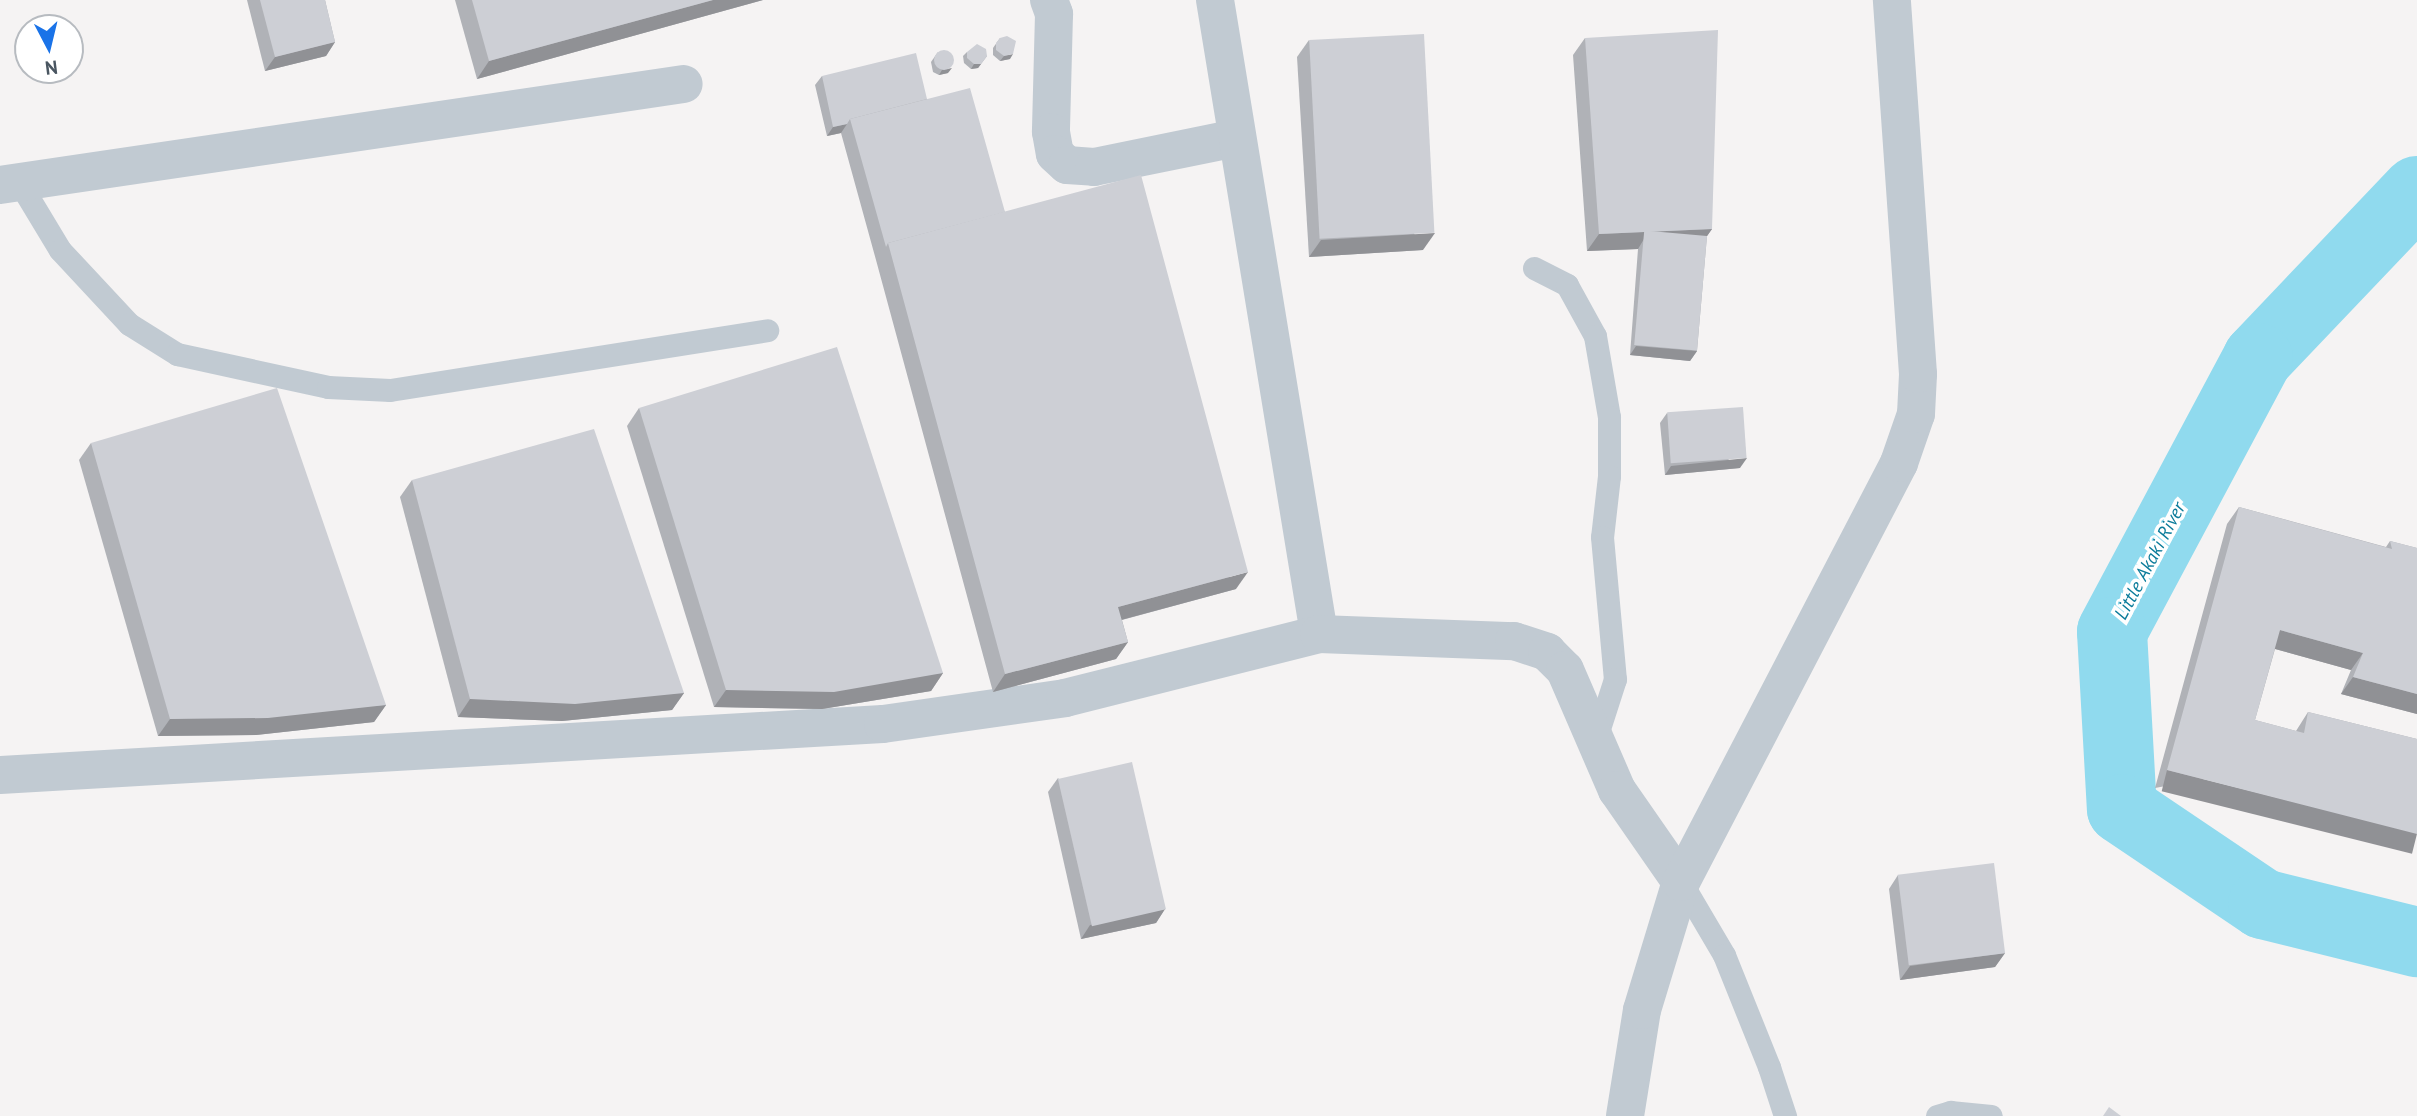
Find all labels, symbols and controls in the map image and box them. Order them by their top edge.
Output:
north arrow [14,14,84,84]
text: N [44,55,59,81]
water label: Little Akaki River [2109,498,2191,624]

